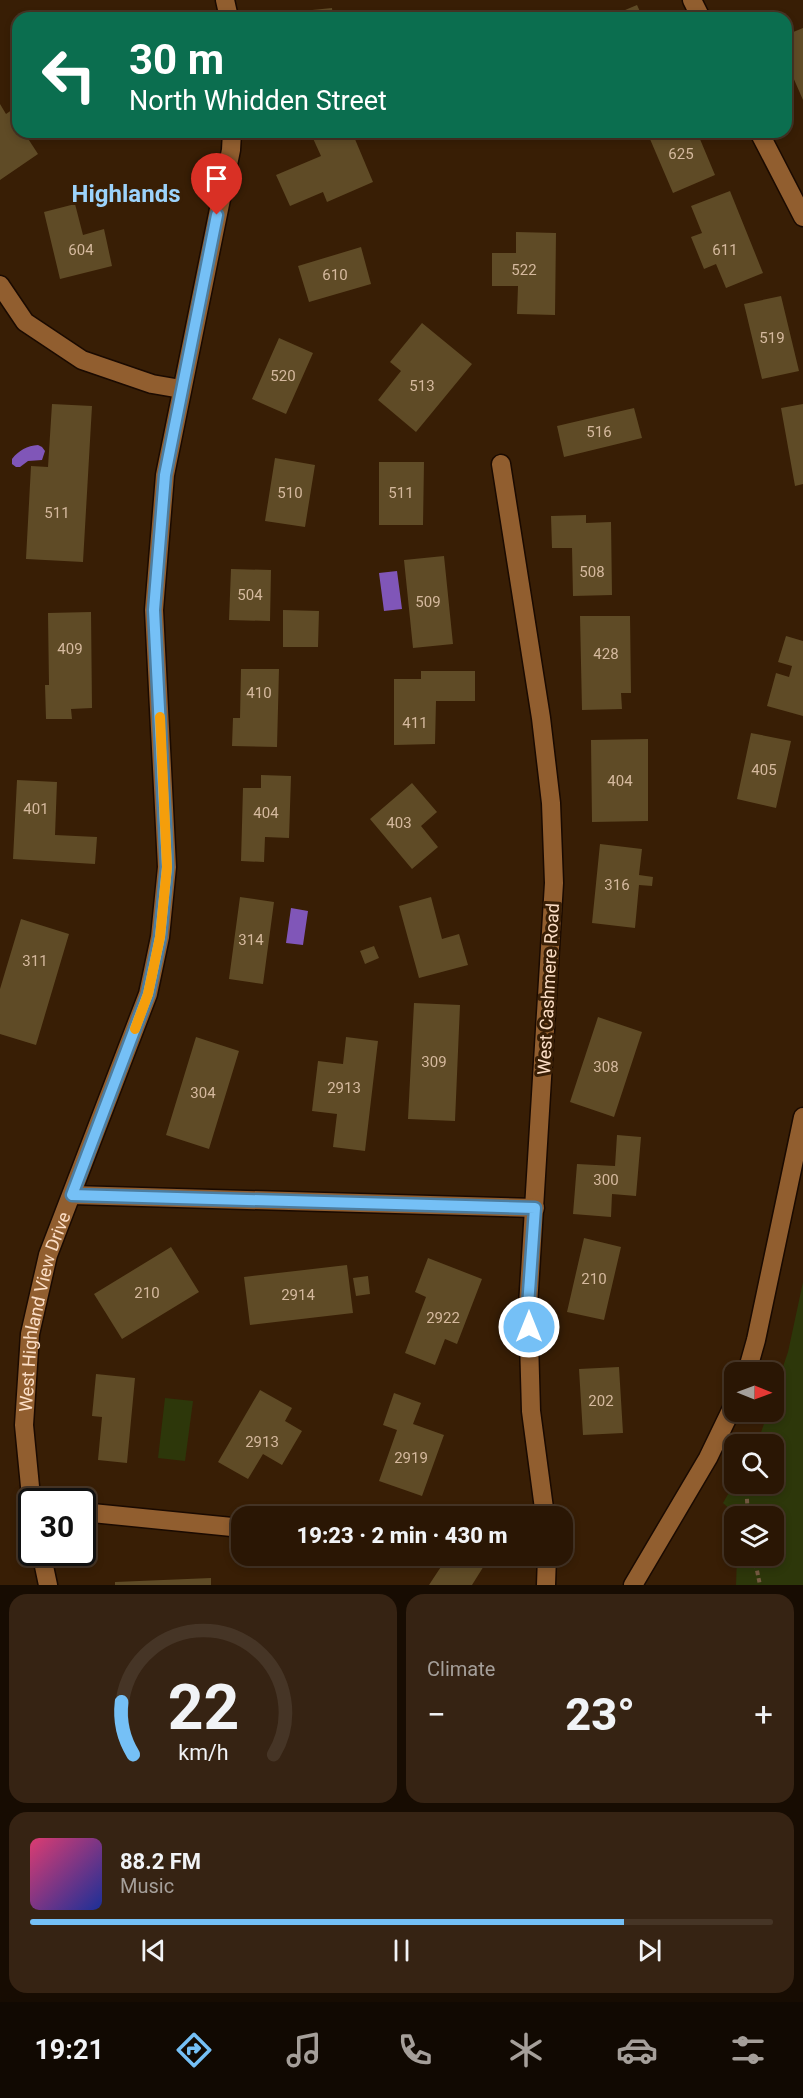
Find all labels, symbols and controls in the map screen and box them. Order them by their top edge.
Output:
text: 30 m [129,35,224,84]
icon: left [30,36,108,114]
text: North Whidden Street [129,85,387,117]
house number: 625 [668,145,694,163]
pin [191,153,242,215]
icon: arrive [200,162,233,195]
district label: Highlands [72,180,180,208]
house number: 604 [68,241,94,259]
house number: 611 [712,241,738,259]
house number: 522 [511,261,537,279]
house number: 610 [322,266,348,284]
house number: 519 [759,329,785,347]
house number: 520 [270,367,296,385]
house number: 513 [409,377,435,395]
house number: 516 [586,423,612,441]
house number: 510 [277,484,303,502]
house number: 511 [388,484,414,502]
house number: 511 [44,504,70,522]
house number: 508 [579,563,605,581]
house number: 504 [237,586,263,604]
house number: 509 [415,593,441,611]
house number: 409 [57,640,83,658]
house number: 428 [593,645,619,663]
house number: 410 [246,684,272,702]
house number: 411 [402,714,428,732]
house number: 405 [751,761,777,779]
house number: 404 [607,772,633,790]
house number: 401 [23,800,49,818]
house number: 404 [253,804,279,822]
house number: 403 [386,814,412,832]
house number: 316 [604,876,630,894]
street label: West Cashmere Road [533,902,563,1076]
house number: 314 [238,931,264,949]
house number: 311 [22,952,48,970]
house number: 309 [421,1053,447,1071]
house number: 308 [593,1058,619,1076]
house number: 2913 [327,1079,361,1097]
house number: 304 [190,1084,216,1102]
house number: 300 [593,1171,619,1189]
street label: West Highland View Drive [14,1208,74,1413]
house number: 210 [581,1270,607,1288]
house number: 210 [134,1284,160,1302]
house number: 2914 [281,1286,315,1304]
position arrow [497,1295,561,1359]
house number: 2922 [426,1309,460,1327]
north arrow [724,1362,784,1422]
map controls [724,1362,784,1566]
house number: 202 [588,1392,614,1410]
house number: 2913 [245,1433,279,1451]
button: search [724,1434,784,1494]
house number: 2919 [394,1449,428,1467]
speed limit sign: 30 [18,1488,96,1566]
button: layers [724,1506,784,1566]
text: 19:23 · 2 min · 430 m [297,1523,507,1548]
text: Climate [427,1657,495,1681]
text: 22 [167,1671,239,1744]
text: 23° [565,1688,635,1741]
text: − [427,1695,446,1734]
text: + [754,1695,773,1734]
text: km/h [178,1741,228,1766]
text: 88.2 FM [120,1849,201,1874]
text: Music [120,1874,174,1898]
icon: previous [137,1934,170,1967]
icon: pause [385,1934,418,1967]
icon: next [633,1934,666,1967]
icon: directions [173,2029,215,2071]
icon: music [283,2029,325,2071]
icon: phone [394,2029,436,2071]
icon: climate [505,2029,547,2071]
icon: car [616,2029,658,2071]
icon: filters [727,2029,769,2071]
text: 19:21 [34,2034,104,2066]

